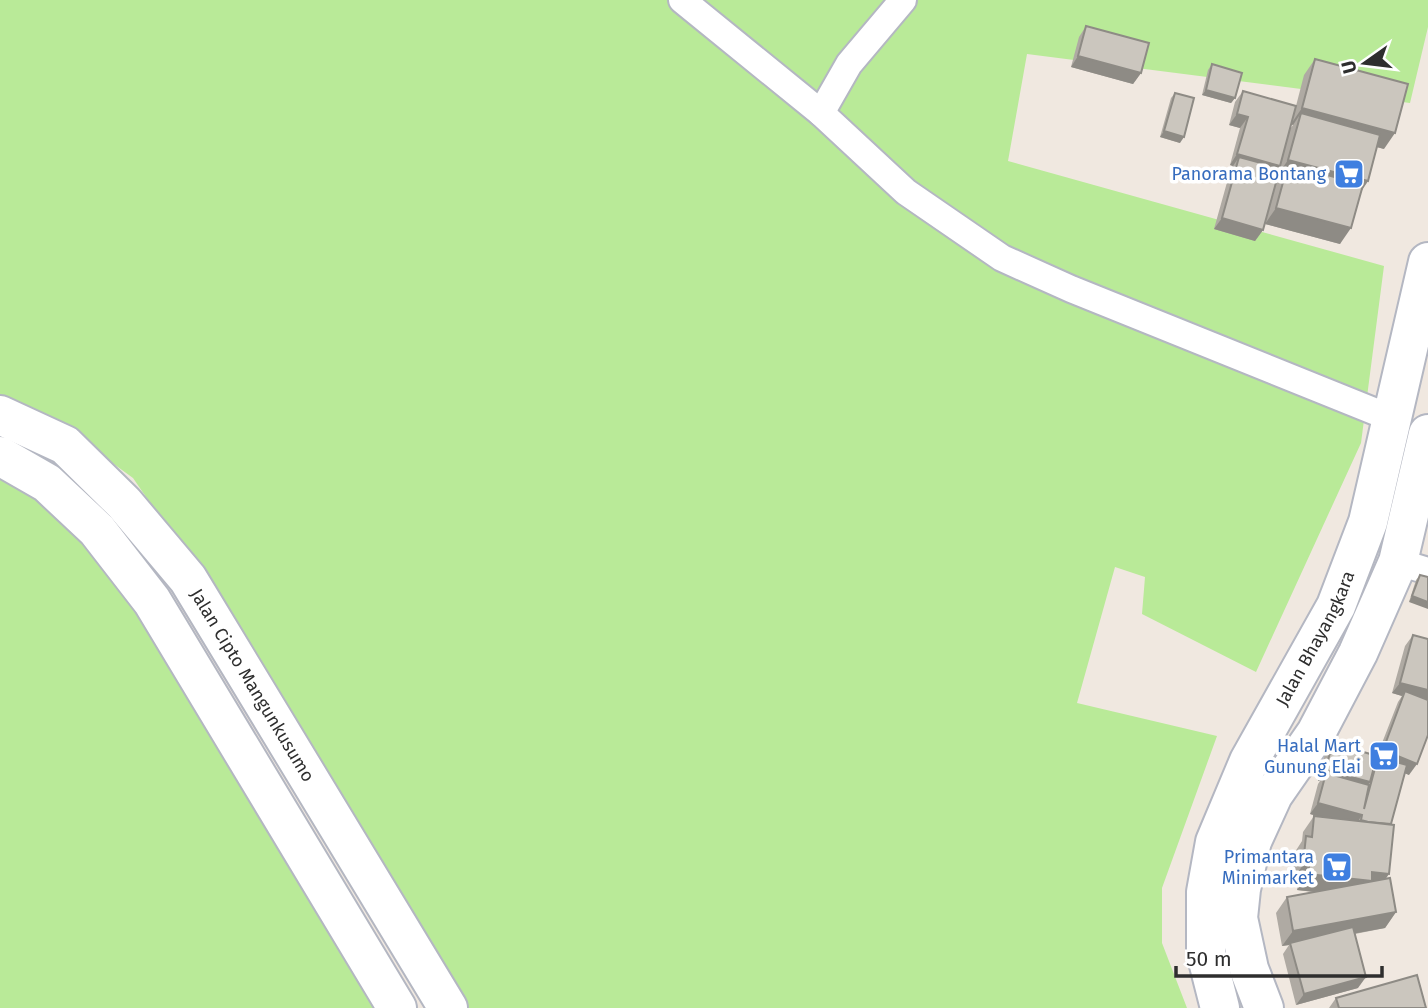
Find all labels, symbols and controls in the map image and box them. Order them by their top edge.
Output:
north arrow [1330,28,1400,98]
text: U [1336,58,1362,76]
supermarket icon: Panorama Bontang [1332,157,1366,191]
place label: Panorama Bontang [1172,163,1327,185]
street label: Jalan Bhayangkara [1271,568,1359,710]
street label: Jalan Cipto Mangunkusumo [186,585,319,786]
place label: Halal Mart Gunung Elai [1264,735,1361,778]
supermarket icon: Halal Mart Gunung Elai [1367,739,1401,773]
place label: Primantara Minimarket [1222,846,1314,889]
supermarket icon: Primantara Minimarket [1320,850,1354,884]
scale bar [1176,934,1382,978]
text: 50 m [1186,946,1232,972]

